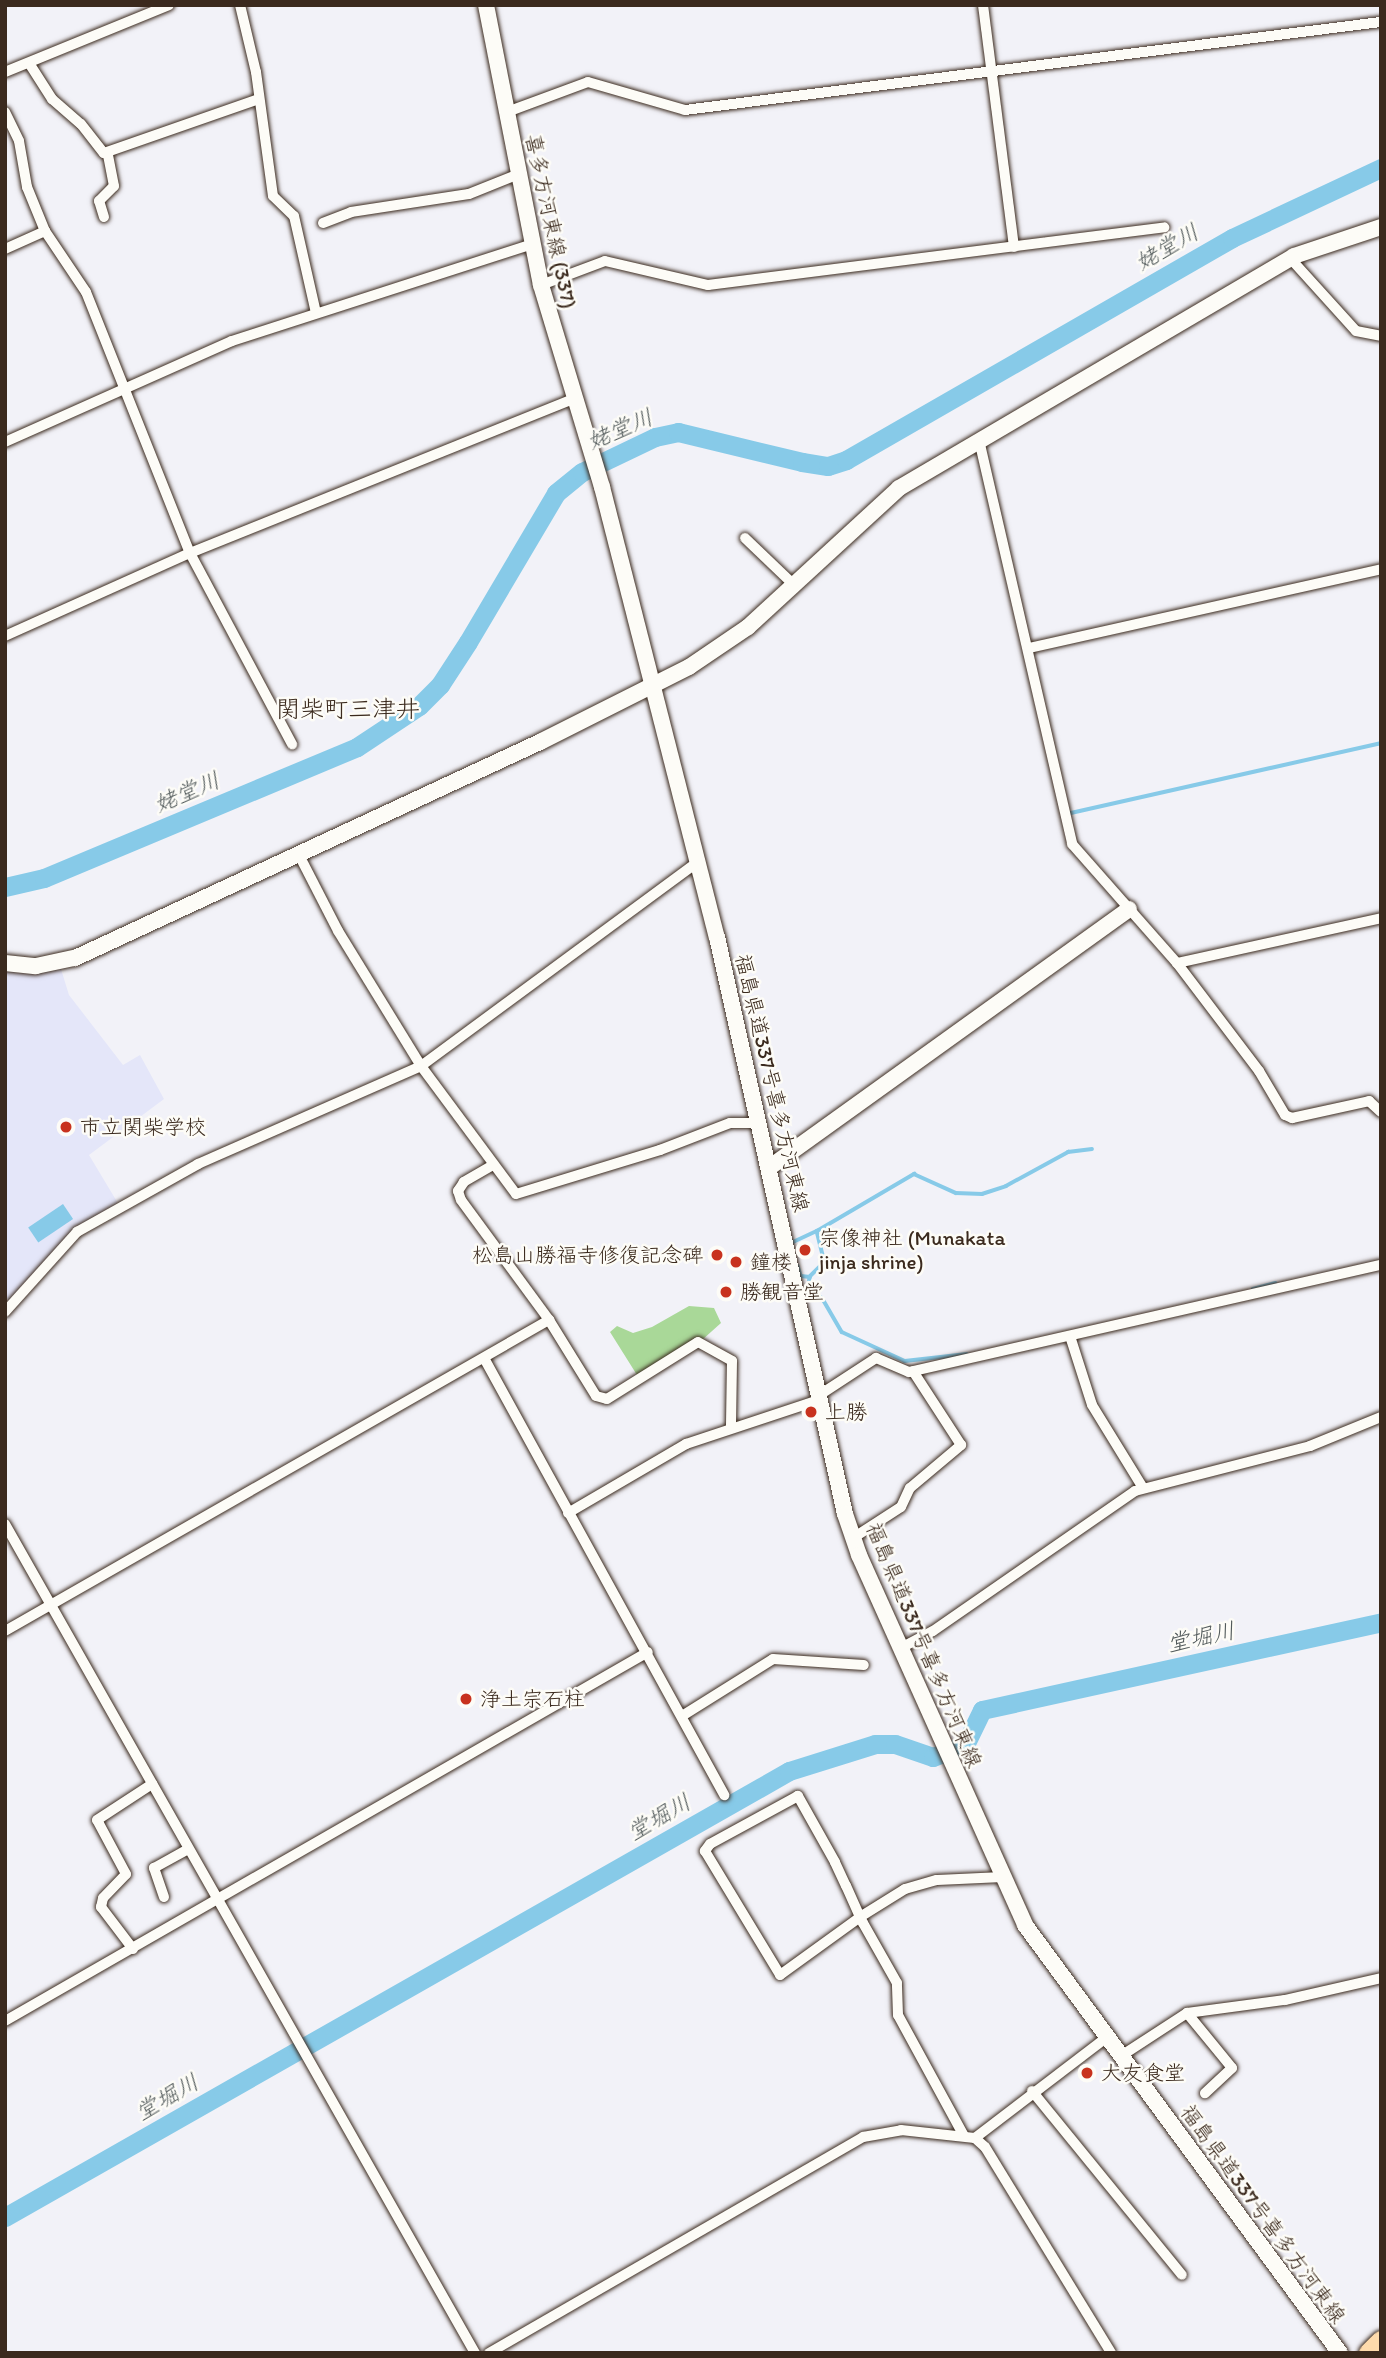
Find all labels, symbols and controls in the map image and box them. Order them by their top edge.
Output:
street label: 喜多方河東線 (337) [520,131,582,311]
water label: 姥堂川 [1130,218,1204,276]
water label: 姥堂川 [583,403,657,455]
district label: 関柴町三津井 [276,695,420,723]
water label: 姥堂川 [150,766,224,818]
street label: 福島県道337号喜多方河東線 [730,951,814,1215]
place label: 市立関柴学校 [80,1114,206,1140]
marker: 市立関柴学校 [58,1119,74,1135]
place label: 宗像神社 (Munakata jinja shrine) [819,1225,1005,1275]
place label: 松島山勝福寺修復記念碑 [472,1242,703,1268]
marker: 宗像神社 (Munakata jinja shrine) [797,1242,813,1258]
marker: 松島山勝福寺修復記念碑 [709,1247,725,1263]
place label: 鐘楼 [750,1249,792,1275]
marker: 鐘楼 [728,1254,744,1270]
place label: 勝観音堂 [740,1279,824,1305]
marker: 勝観音堂 [718,1284,734,1300]
place label: 上勝 [825,1399,867,1425]
marker: 上勝 [803,1404,819,1420]
street label: 福島県道337号喜多方河東線 [861,1518,987,1772]
water label: 堂堀川 [1164,1616,1238,1658]
place label: 浄土宗石柱 [480,1686,585,1712]
marker: 浄土宗石柱 [458,1691,474,1707]
water label: 堂堀川 [622,1788,696,1846]
place label: 大友食堂 [1101,2060,1185,2086]
marker: 大友食堂 [1079,2065,1095,2081]
water label: 堂堀川 [130,2068,204,2126]
street label: 福島県道337号喜多方河東線 [1175,2100,1351,2328]

